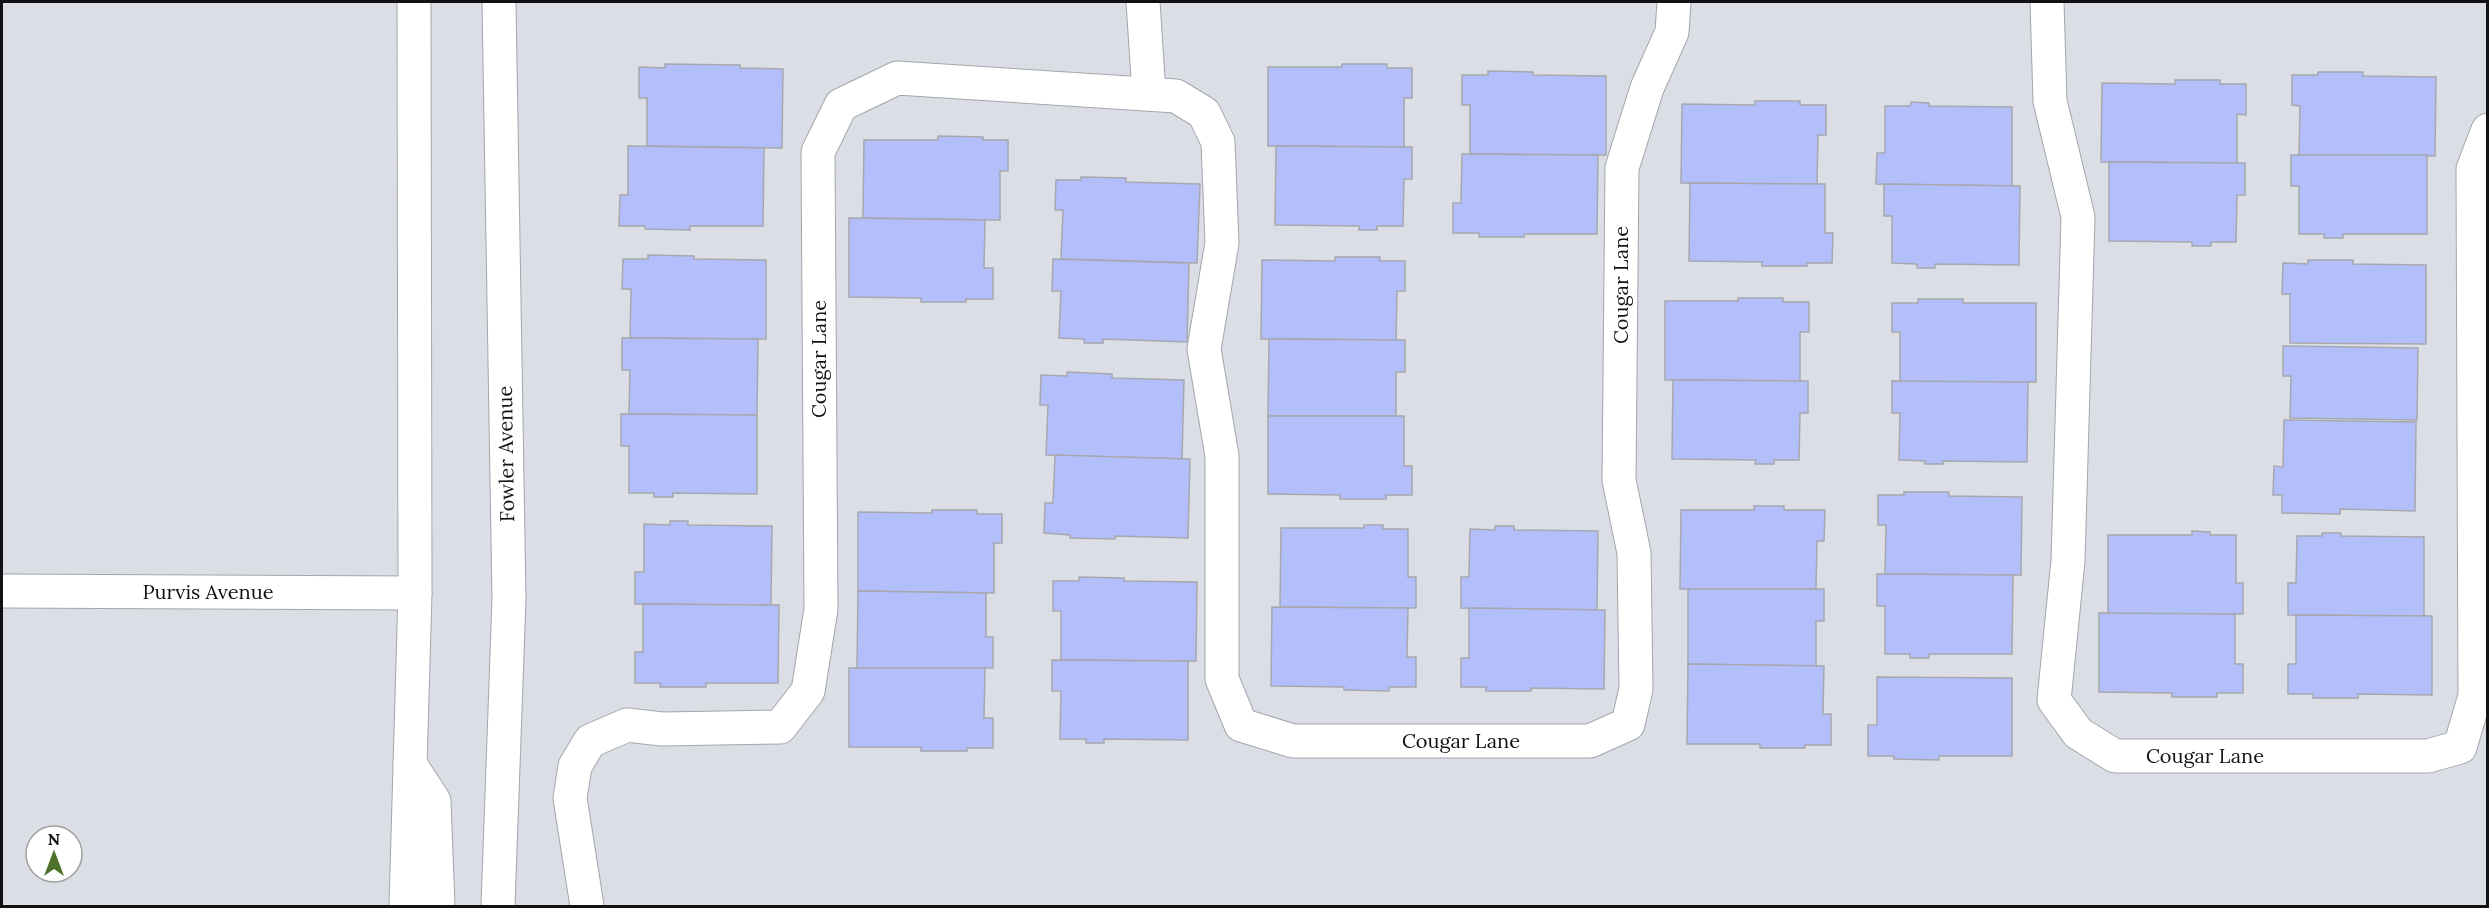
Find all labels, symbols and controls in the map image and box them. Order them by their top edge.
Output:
street label: Cougar Lane [1608,226,1633,344]
street label: Cougar Lane [806,300,831,418]
street label: Fowler Avenue [492,386,519,522]
street label: Purvis Avenue [143,579,274,604]
street label: Cougar Lane [1402,728,1520,753]
street label: Cougar Lane [2146,743,2264,768]
north arrow [24,824,84,884]
text: N [48,829,60,849]

